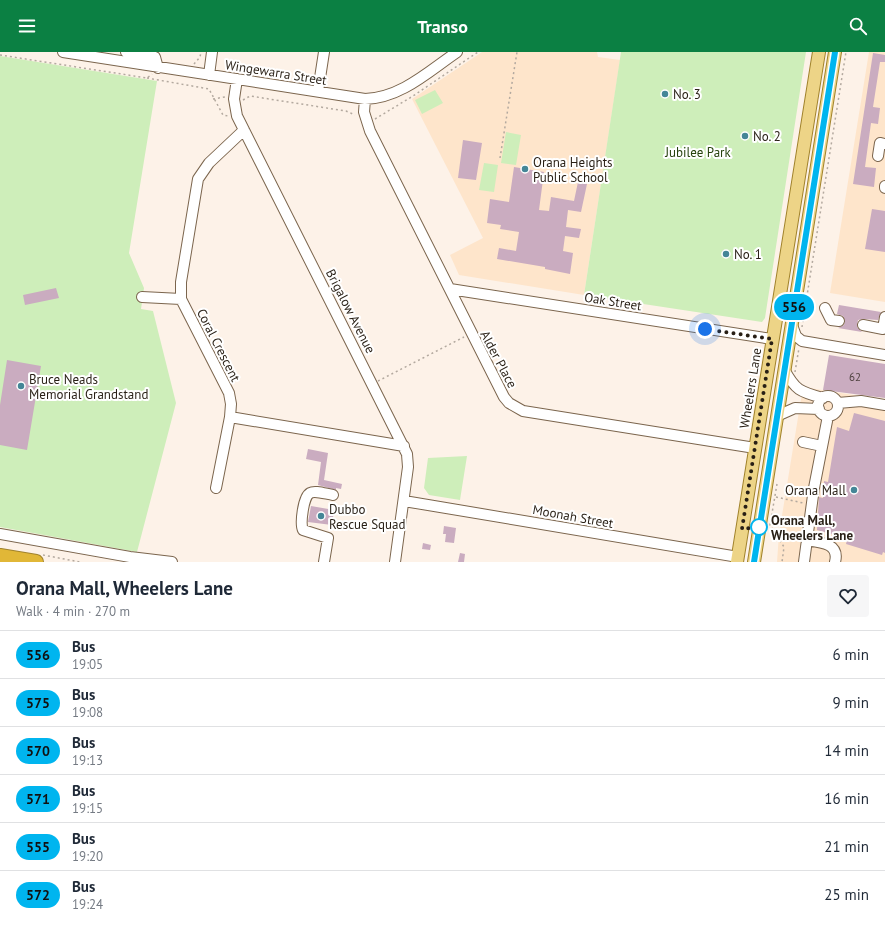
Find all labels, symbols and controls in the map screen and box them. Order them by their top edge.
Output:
icon: menu [16,15,38,37]
text: Transo [417,15,468,38]
icon: search [847,15,869,37]
street label: Wingewarra Street [224,56,329,89]
place label: No. 3 [673,86,701,103]
marker: No. 3 [660,89,670,99]
place label: No. 2 [753,128,781,145]
marker: No. 2 [740,131,750,141]
park label: Jubilee Park [664,144,732,161]
place label: Orana Heights Public School [533,154,613,186]
marker: Orana Heights Public School [520,164,530,174]
place label: No. 1 [734,246,762,263]
marker: No. 1 [721,249,731,259]
street label: Brigalow Avenue [322,266,379,356]
street label: Oak Street [583,289,643,315]
line badge: 556 [771,294,817,320]
text: 556 [782,298,806,316]
street label: Coral Crescent [193,306,244,385]
your location [695,319,715,339]
street label: Alder Place [476,328,521,391]
street label: Wheelers Lane [736,347,765,430]
house number: 62 [849,370,861,384]
place label: Bruce Neads Memorial Grandstand [29,371,148,403]
marker: Bruce Neads Memorial Grandstand [16,381,26,391]
place label: Orana Mall [785,482,846,499]
marker: Orana Mall [849,485,859,495]
place label: Dubbo Rescue Squad [329,501,405,533]
street label: Moonah Street [531,501,615,532]
marker: Dubbo Rescue Squad [316,511,326,521]
place label: Orana Mall, Wheelers Lane [771,512,853,544]
marker: Orana Mall, Wheelers Lane [750,518,768,536]
button: heart [827,575,869,617]
text: Orana Mall, Wheelers Lane [16,576,233,600]
text: Walk · 4 min · 270 m [16,603,130,620]
text: Bus [72,637,95,656]
text: 6 min [832,645,869,664]
text: 556 [26,646,50,664]
text: 19:05 [72,656,103,673]
text: Bus [72,685,95,704]
text: 9 min [832,693,869,712]
text: 575 [26,694,50,712]
text: 19:08 [72,704,103,721]
text: Bus [72,733,95,752]
text: 14 min [824,741,869,760]
text: 570 [26,742,50,760]
text: 19:13 [72,752,103,769]
text: Bus [72,781,95,800]
text: 16 min [824,789,869,808]
text: 571 [26,790,50,808]
text: 19:15 [72,800,103,817]
text: Bus [72,829,95,848]
text: 21 min [824,837,869,856]
text: 555 [26,838,50,856]
text: 19:20 [72,848,103,865]
text: Bus [72,877,95,896]
text: 25 min [824,885,869,904]
text: 572 [26,886,50,904]
text: 19:24 [72,896,103,913]

